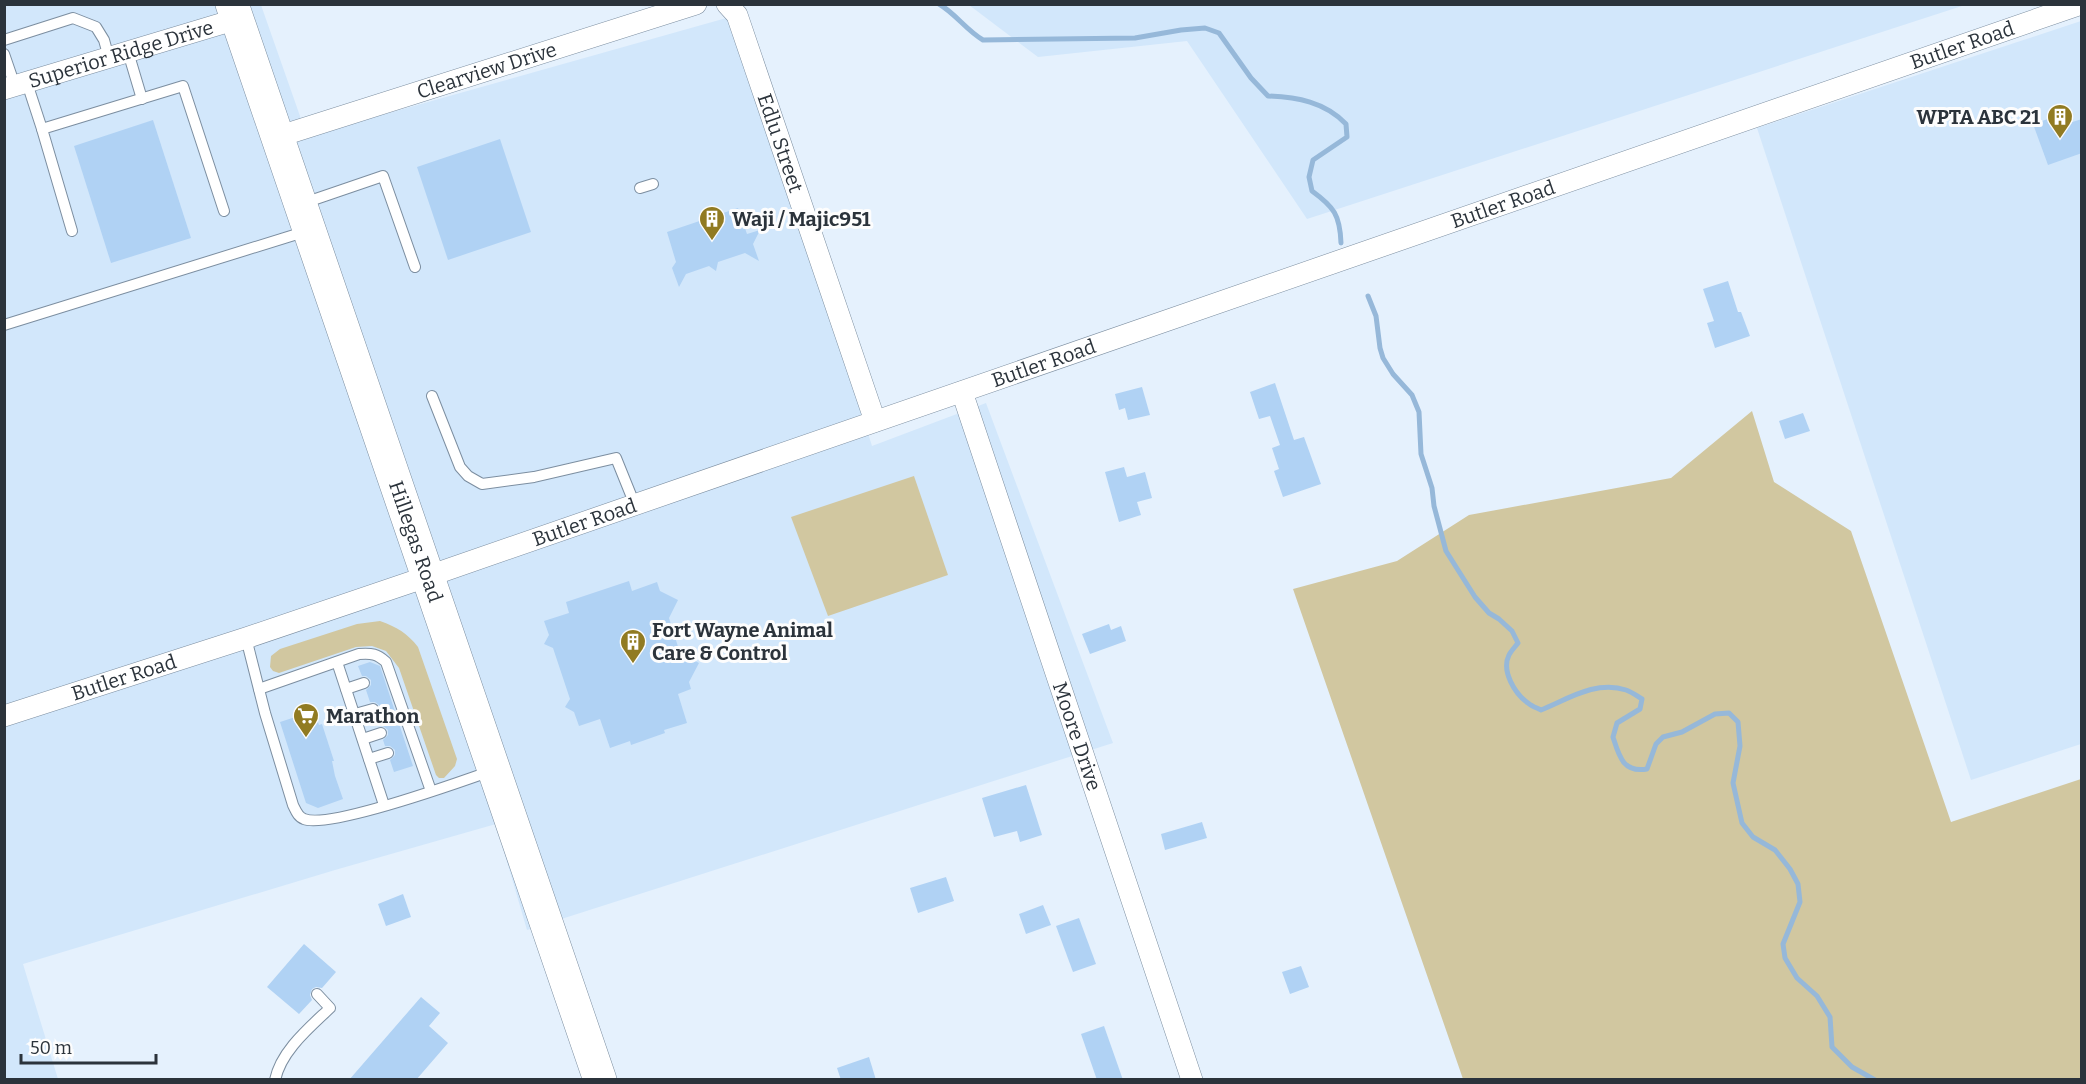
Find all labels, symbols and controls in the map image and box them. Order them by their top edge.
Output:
street label: Superior Ridge Drive [26,15,216,93]
street label: Butler Road [1907,16,2018,74]
street label: Clearview Drive [414,37,560,104]
street label: Edlu Street [753,90,808,195]
building icon: WPTA ABC 21 [2045,102,2075,140]
place label: WPTA ABC 21 [1917,105,2040,129]
street label: Butler Road [1448,175,1558,233]
building icon: Waji / Majic951 [697,204,727,242]
place label: Waji / Majic951 [732,207,871,231]
street label: Butler Road [988,334,1099,392]
street label: Hillegas Road [384,478,448,605]
street label: Butler Road [529,493,640,551]
place label: Fort Wayne Animal Care & Control [652,618,833,665]
building icon: Fort Wayne Animal Care & Control [618,627,648,665]
street label: Butler Road [69,649,179,705]
street label: Moore Drive [1048,679,1106,794]
supermarket icon: Marathon [291,701,321,739]
place label: Marathon [326,704,419,728]
scale bar [21,1027,156,1065]
text: 50 m [30,1037,72,1059]

